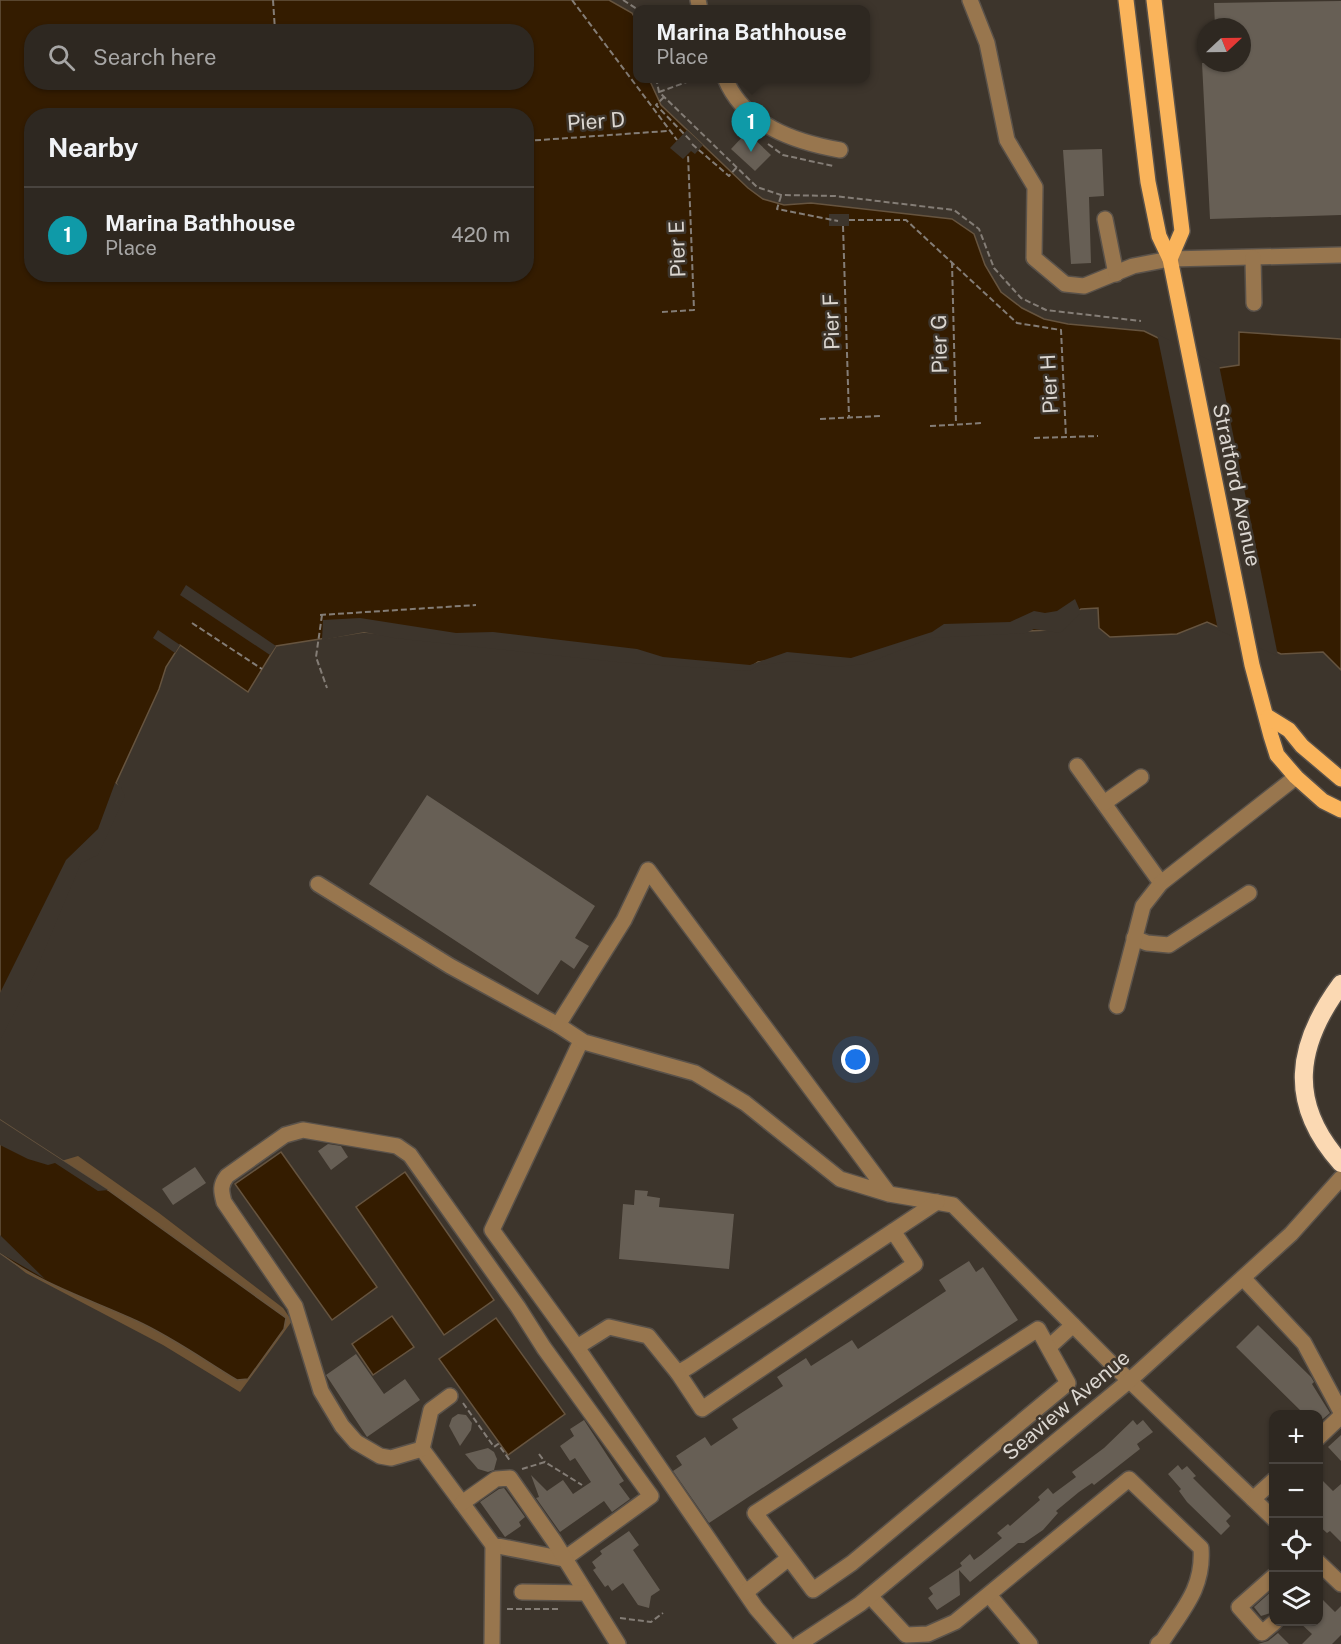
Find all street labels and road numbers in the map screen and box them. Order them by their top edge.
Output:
street label: Pier D [566,106,626,136]
street label: Pier E [664,220,690,278]
street label: Pier F [818,293,844,351]
street label: Pier G [926,314,952,374]
street label: Pier H [1035,353,1063,415]
street label: Stratford Avenue [1208,401,1266,569]
street label: Seaview Avenue [997,1345,1135,1465]

